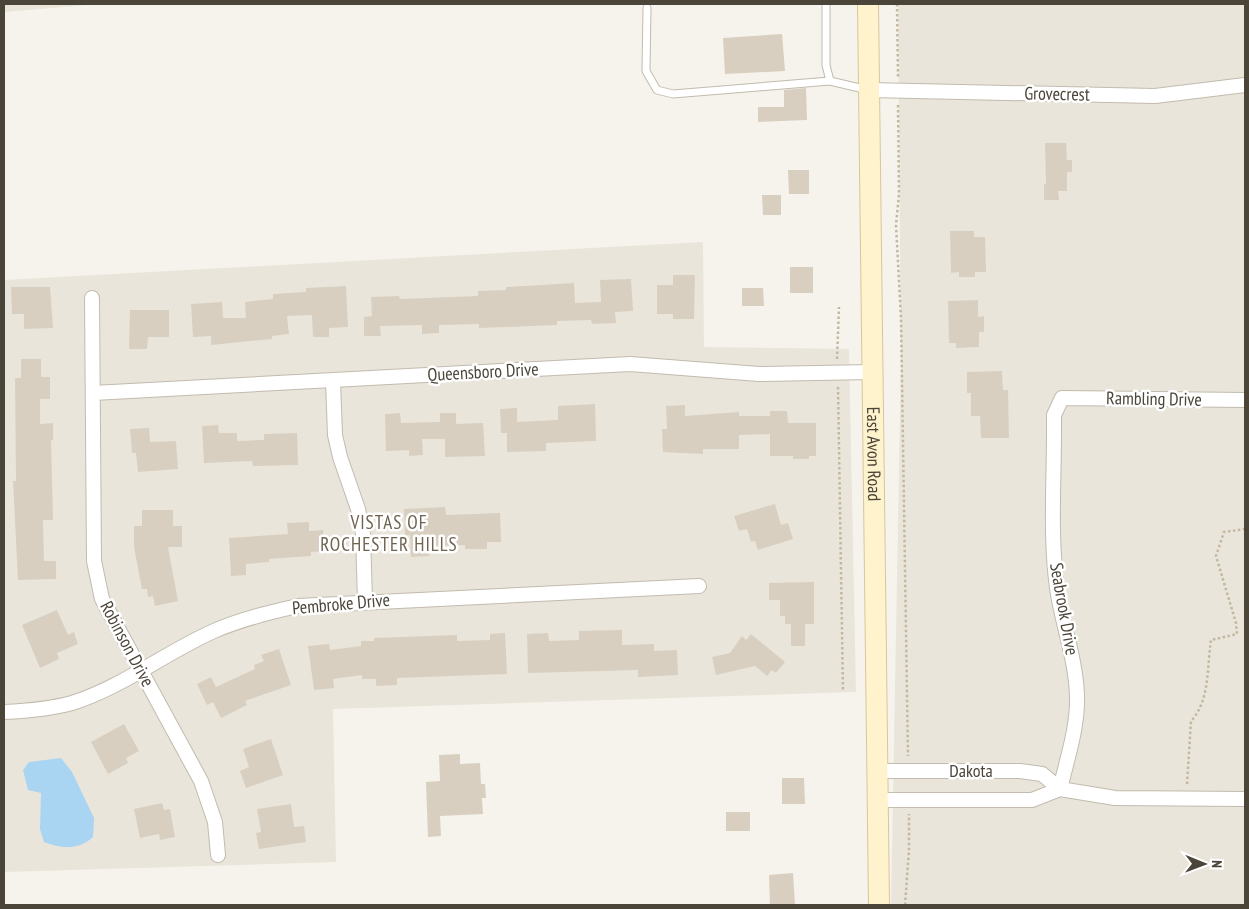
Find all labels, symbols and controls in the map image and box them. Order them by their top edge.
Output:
street label: Grovecrest [1024,81,1090,106]
street label: Queensboro Drive [427,357,539,386]
street label: Rambling Drive [1106,386,1202,411]
street label: East Avon Road [862,407,886,501]
district label: VISTAS OF ROCHESTER HILLS [320,510,458,556]
street label: Seabrook Drive [1045,561,1084,657]
street label: Pembroke Drive [291,588,391,619]
street label: Robinson Drive [95,597,160,690]
street label: Dakota [949,759,993,782]
north arrow [1179,839,1229,889]
text: N [1208,860,1226,868]

